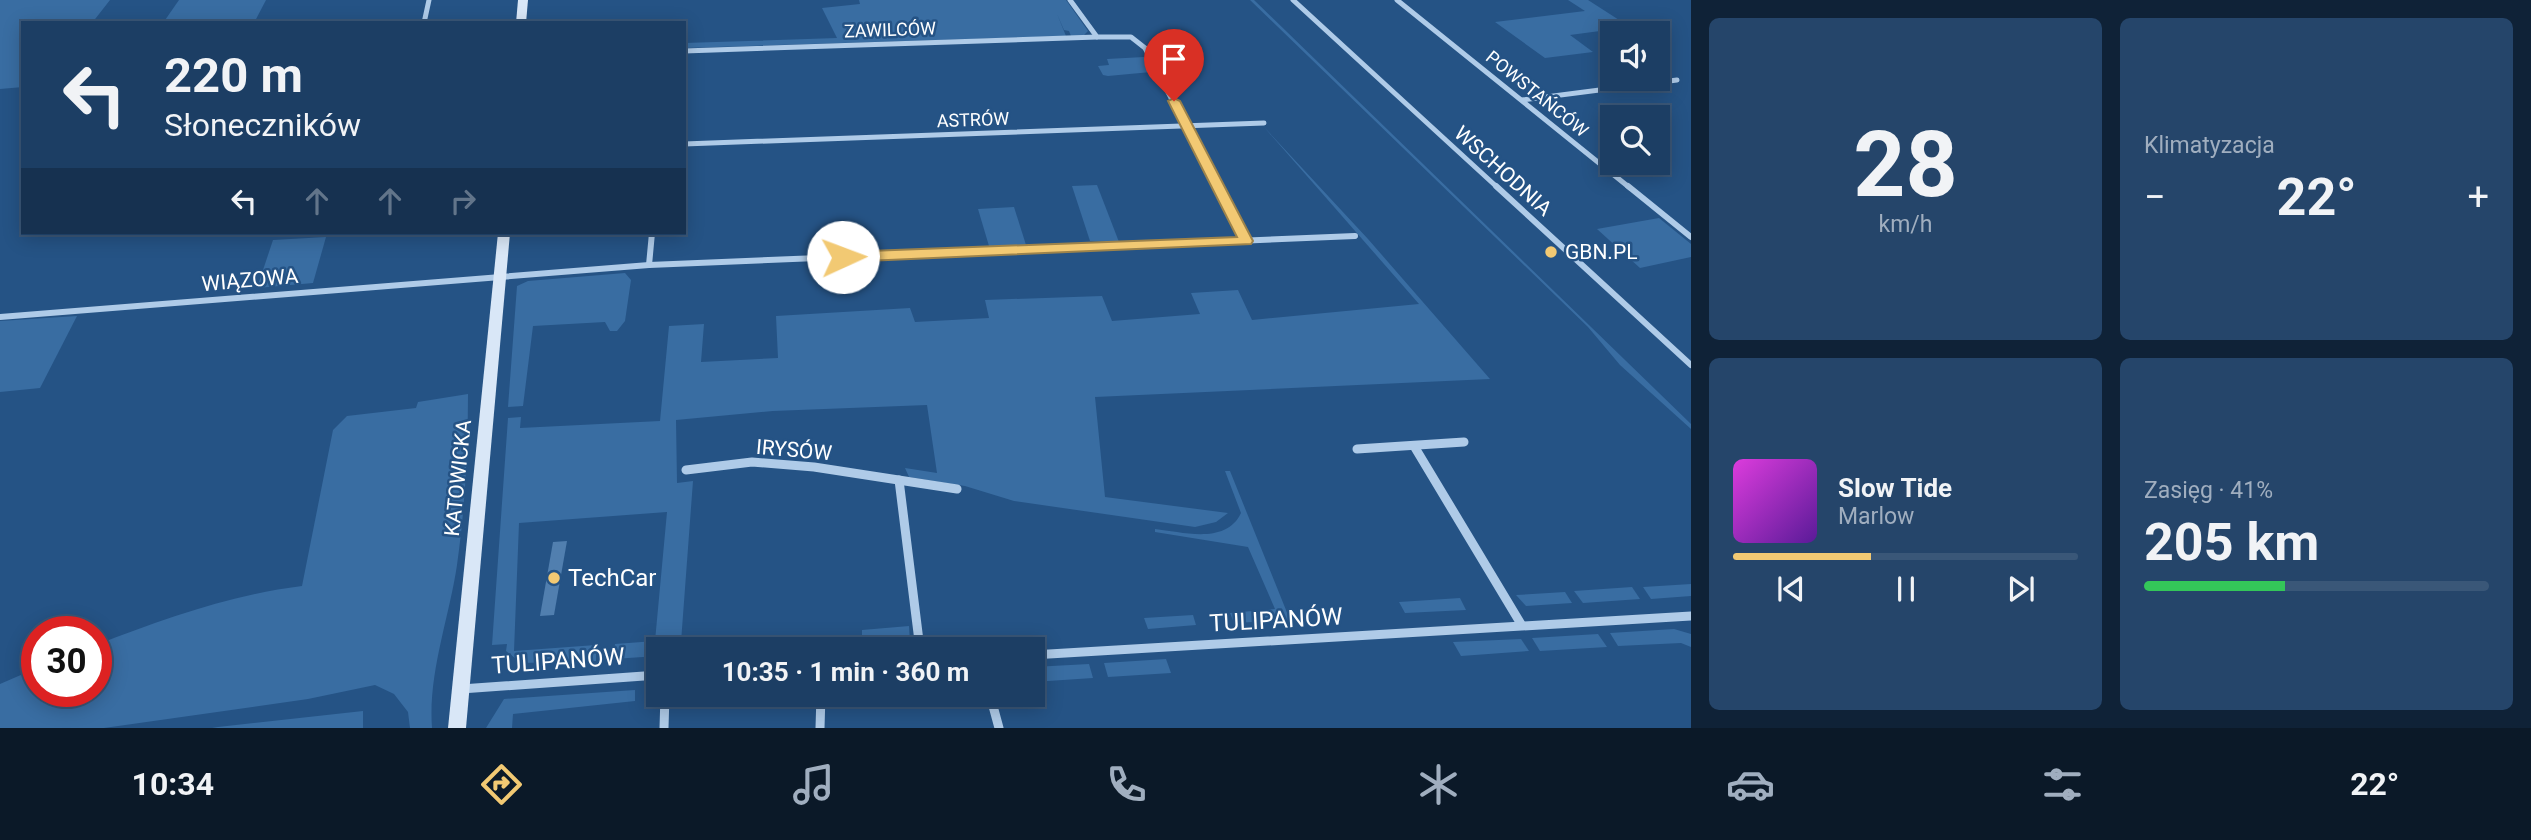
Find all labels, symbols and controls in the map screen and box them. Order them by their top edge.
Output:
street label: ZAWILCÓW [844,17,936,42]
map controls [1600,21,1670,175]
button: sound [1600,21,1670,91]
pin [1144,29,1204,101]
icon: arrive [1155,40,1193,78]
street label: POWSTAŃCÓW [1482,46,1593,141]
text: 220 m [164,47,303,104]
icon: left [49,49,140,140]
button: search [1600,105,1670,175]
text: Słoneczników [164,106,361,144]
street label: ASTRÓW [936,108,1010,131]
text: 28 [1853,112,1958,218]
street label: WSCHODNIA [1449,121,1557,221]
text: Klimatyzacja [2144,132,2275,159]
text: 22° [2277,167,2357,228]
text: − [2144,175,2166,219]
text: + [2467,175,2489,219]
icon: left [225,182,263,220]
icon: ahead [298,182,336,220]
icon: ahead [371,182,409,220]
icon: right [444,182,482,220]
text: km/h [1879,211,1933,238]
position arrow [806,220,880,294]
place label: GBN.PL [1565,240,1637,264]
marker: GBN.PL [1543,244,1559,260]
street label: WIĄZOWA [201,264,300,296]
street label: KATOWICKA [440,418,476,538]
street label: IRYSÓW [755,435,833,465]
text: Slow Tide [1838,473,1952,503]
text: Zasięg · 41% [2144,477,2273,504]
text: Marlow [1838,503,1914,530]
text: 205 km [2144,512,2319,573]
place label: TechCar [568,564,656,592]
marker: TechCar [546,570,562,586]
icon: previous [1772,570,1810,608]
icon: pause [1887,570,1925,608]
icon: next [2002,570,2040,608]
street label: TULIPANÓW [1209,603,1343,637]
speed limit sign: 30 [21,616,112,707]
street label: TULIPANÓW [490,642,626,680]
text: 10:35 · 1 min · 360 m [722,657,969,687]
icon: directions [477,760,526,809]
icon: music [789,760,838,809]
icon: phone [1102,760,1151,809]
icon: climate [1414,760,1463,809]
icon: car [1726,760,1775,809]
icon: filters [2038,760,2087,809]
text: 10:34 [132,765,214,803]
text: 22° [2350,765,2399,803]

